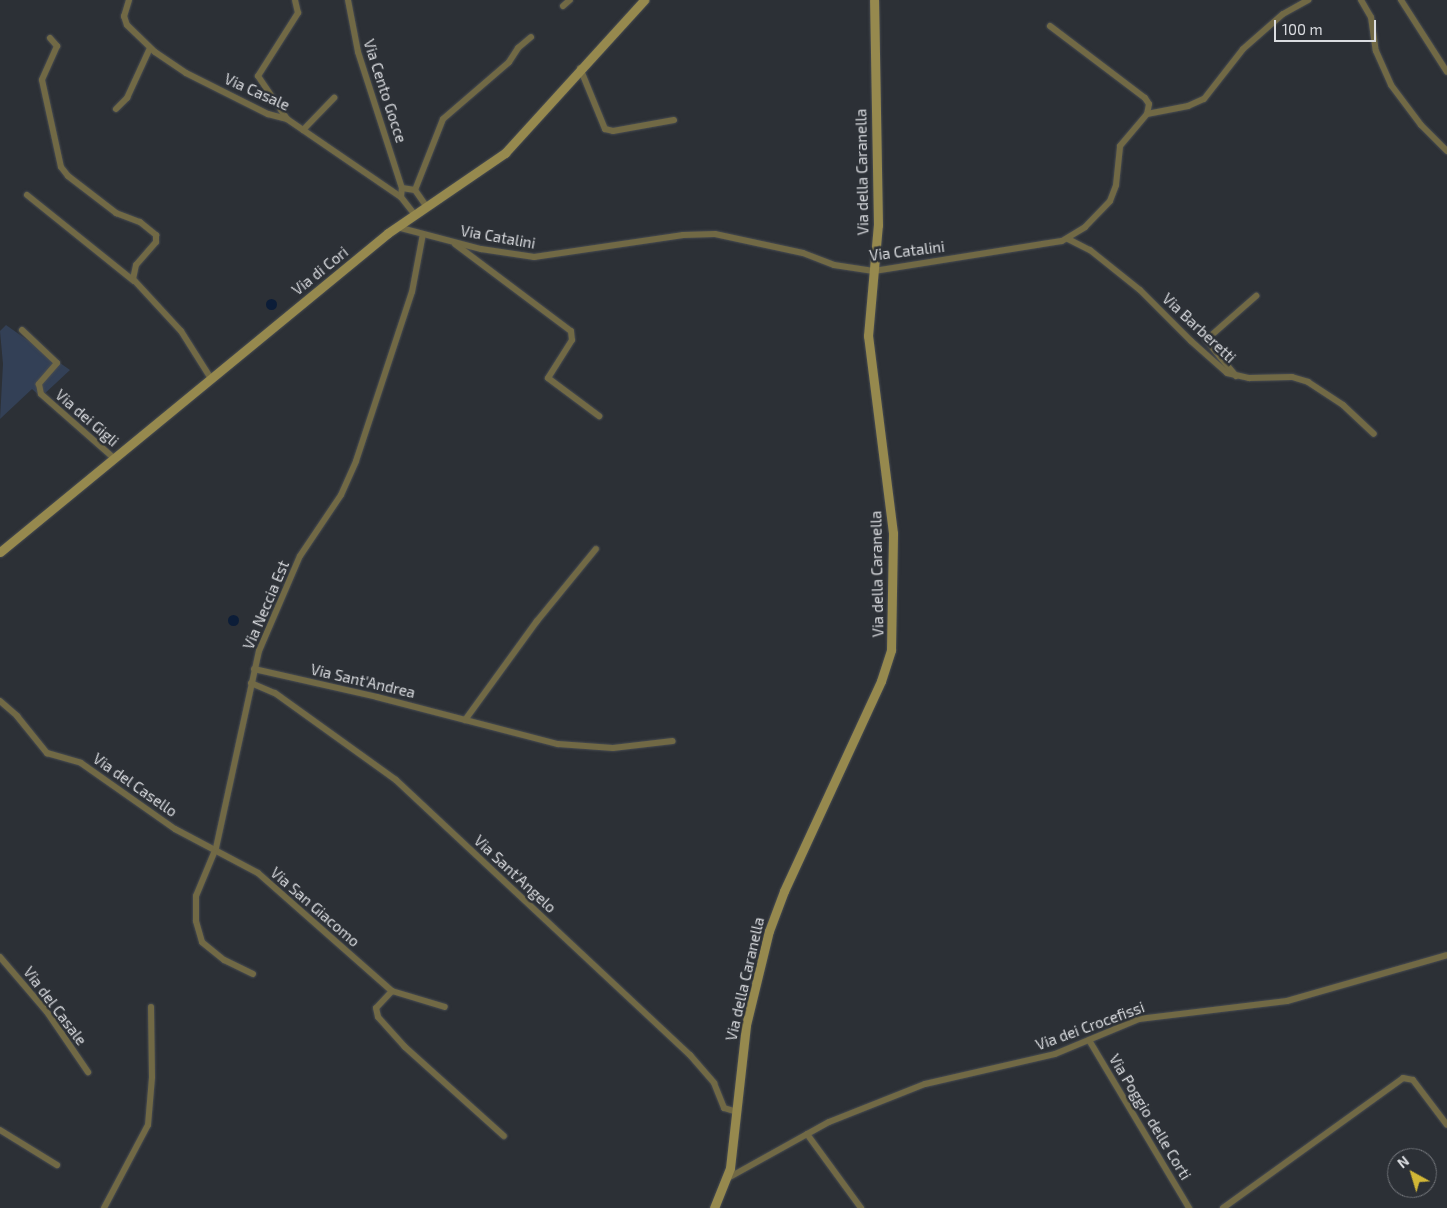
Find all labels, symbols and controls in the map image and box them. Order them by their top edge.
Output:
scale bar [1277,10,1380,42]
text: 100 m [1282,20,1323,38]
street label: Via Cento Gocce [360,37,410,145]
street label: Via Casale [222,70,292,114]
street label: Via della Caranella [852,109,872,235]
street label: Via Catalini [459,222,537,252]
street label: Via Catalini [868,237,946,265]
street label: Via di Cori [288,243,352,299]
street label: Via Barberetti [1159,289,1239,367]
street label: Via dei Gigli [52,386,122,450]
street label: Via della Caranella [867,511,887,637]
street label: Via Neccia Est [239,558,293,652]
street label: Via Sant'Andrea [309,660,417,702]
street label: Via del Casello [89,749,181,821]
street label: Via Sant'Angelo [470,831,560,917]
street label: Via San Giacomo [267,863,363,951]
street label: Via della Caranella [722,915,768,1043]
street label: Via del Casale [20,963,90,1049]
street label: Via dei Crocefissi [1033,998,1147,1054]
street label: Via Poggio delle Corti [1105,1051,1195,1183]
north arrow [1387,1148,1437,1198]
text: N [1394,1152,1412,1172]

